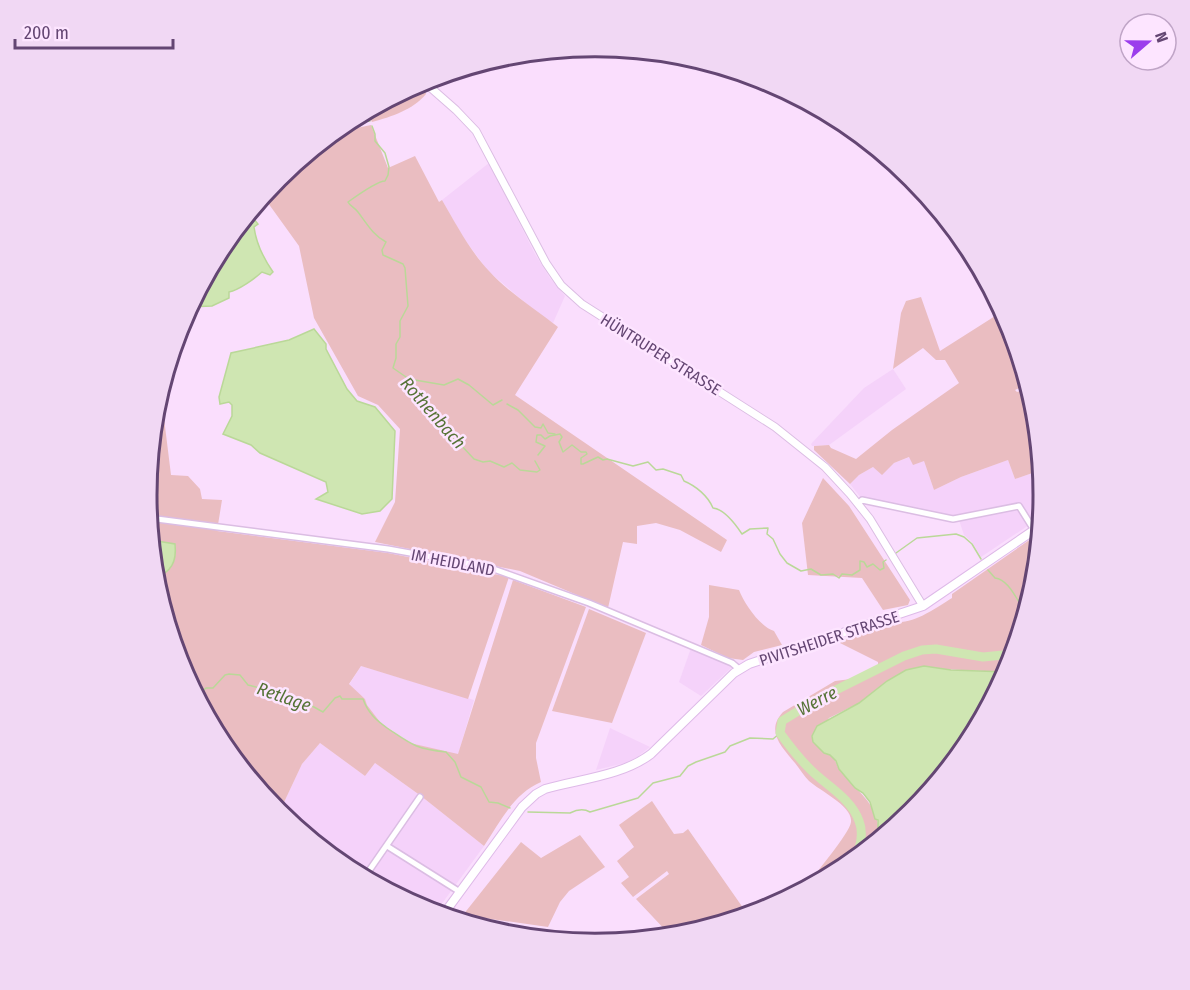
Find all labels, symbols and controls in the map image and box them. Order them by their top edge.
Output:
scale bar [15,12,172,50]
north arrow [1118,12,1178,72]
text: 200 m [24,22,69,44]
text: N [1151,29,1172,45]
street label: HÜNTRUPER STRASSE [597,310,724,399]
water label: Rothenbach [396,373,470,453]
street label: IM HEIDLAND [410,545,496,580]
street label: PIVITSHEIDER STRASSE [757,607,901,670]
water label: Retlage [254,678,314,717]
water label: Werre [793,681,841,721]

